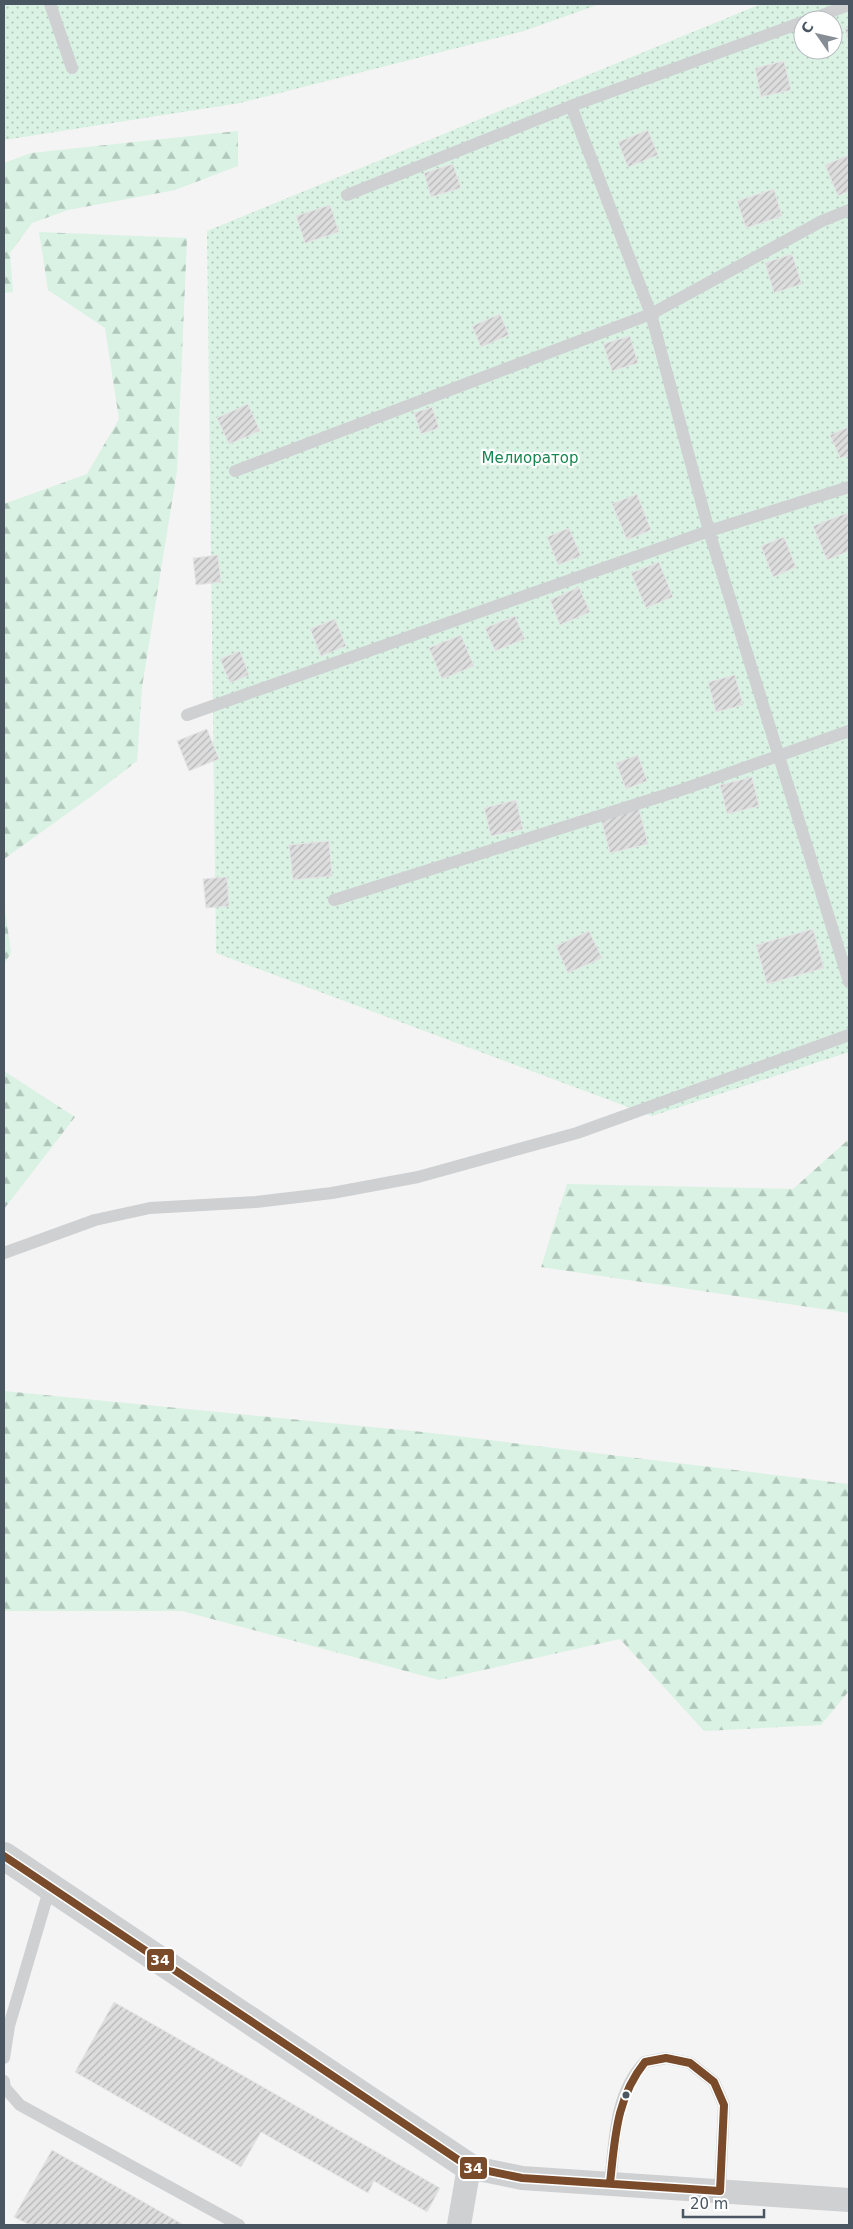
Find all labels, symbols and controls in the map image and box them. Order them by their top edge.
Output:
north arrow [793,10,843,60]
text: С [798,19,817,36]
park label: Мелиоратор [482,449,578,467]
line badge: 34 [146,1948,175,1972]
text: 34 [150,1952,170,1968]
unlabelled marker [621,2090,631,2100]
line badge: 34 [459,2156,488,2180]
text: 34 [463,2160,483,2176]
scale bar [683,2186,764,2218]
text: 20 m [690,2195,728,2213]

